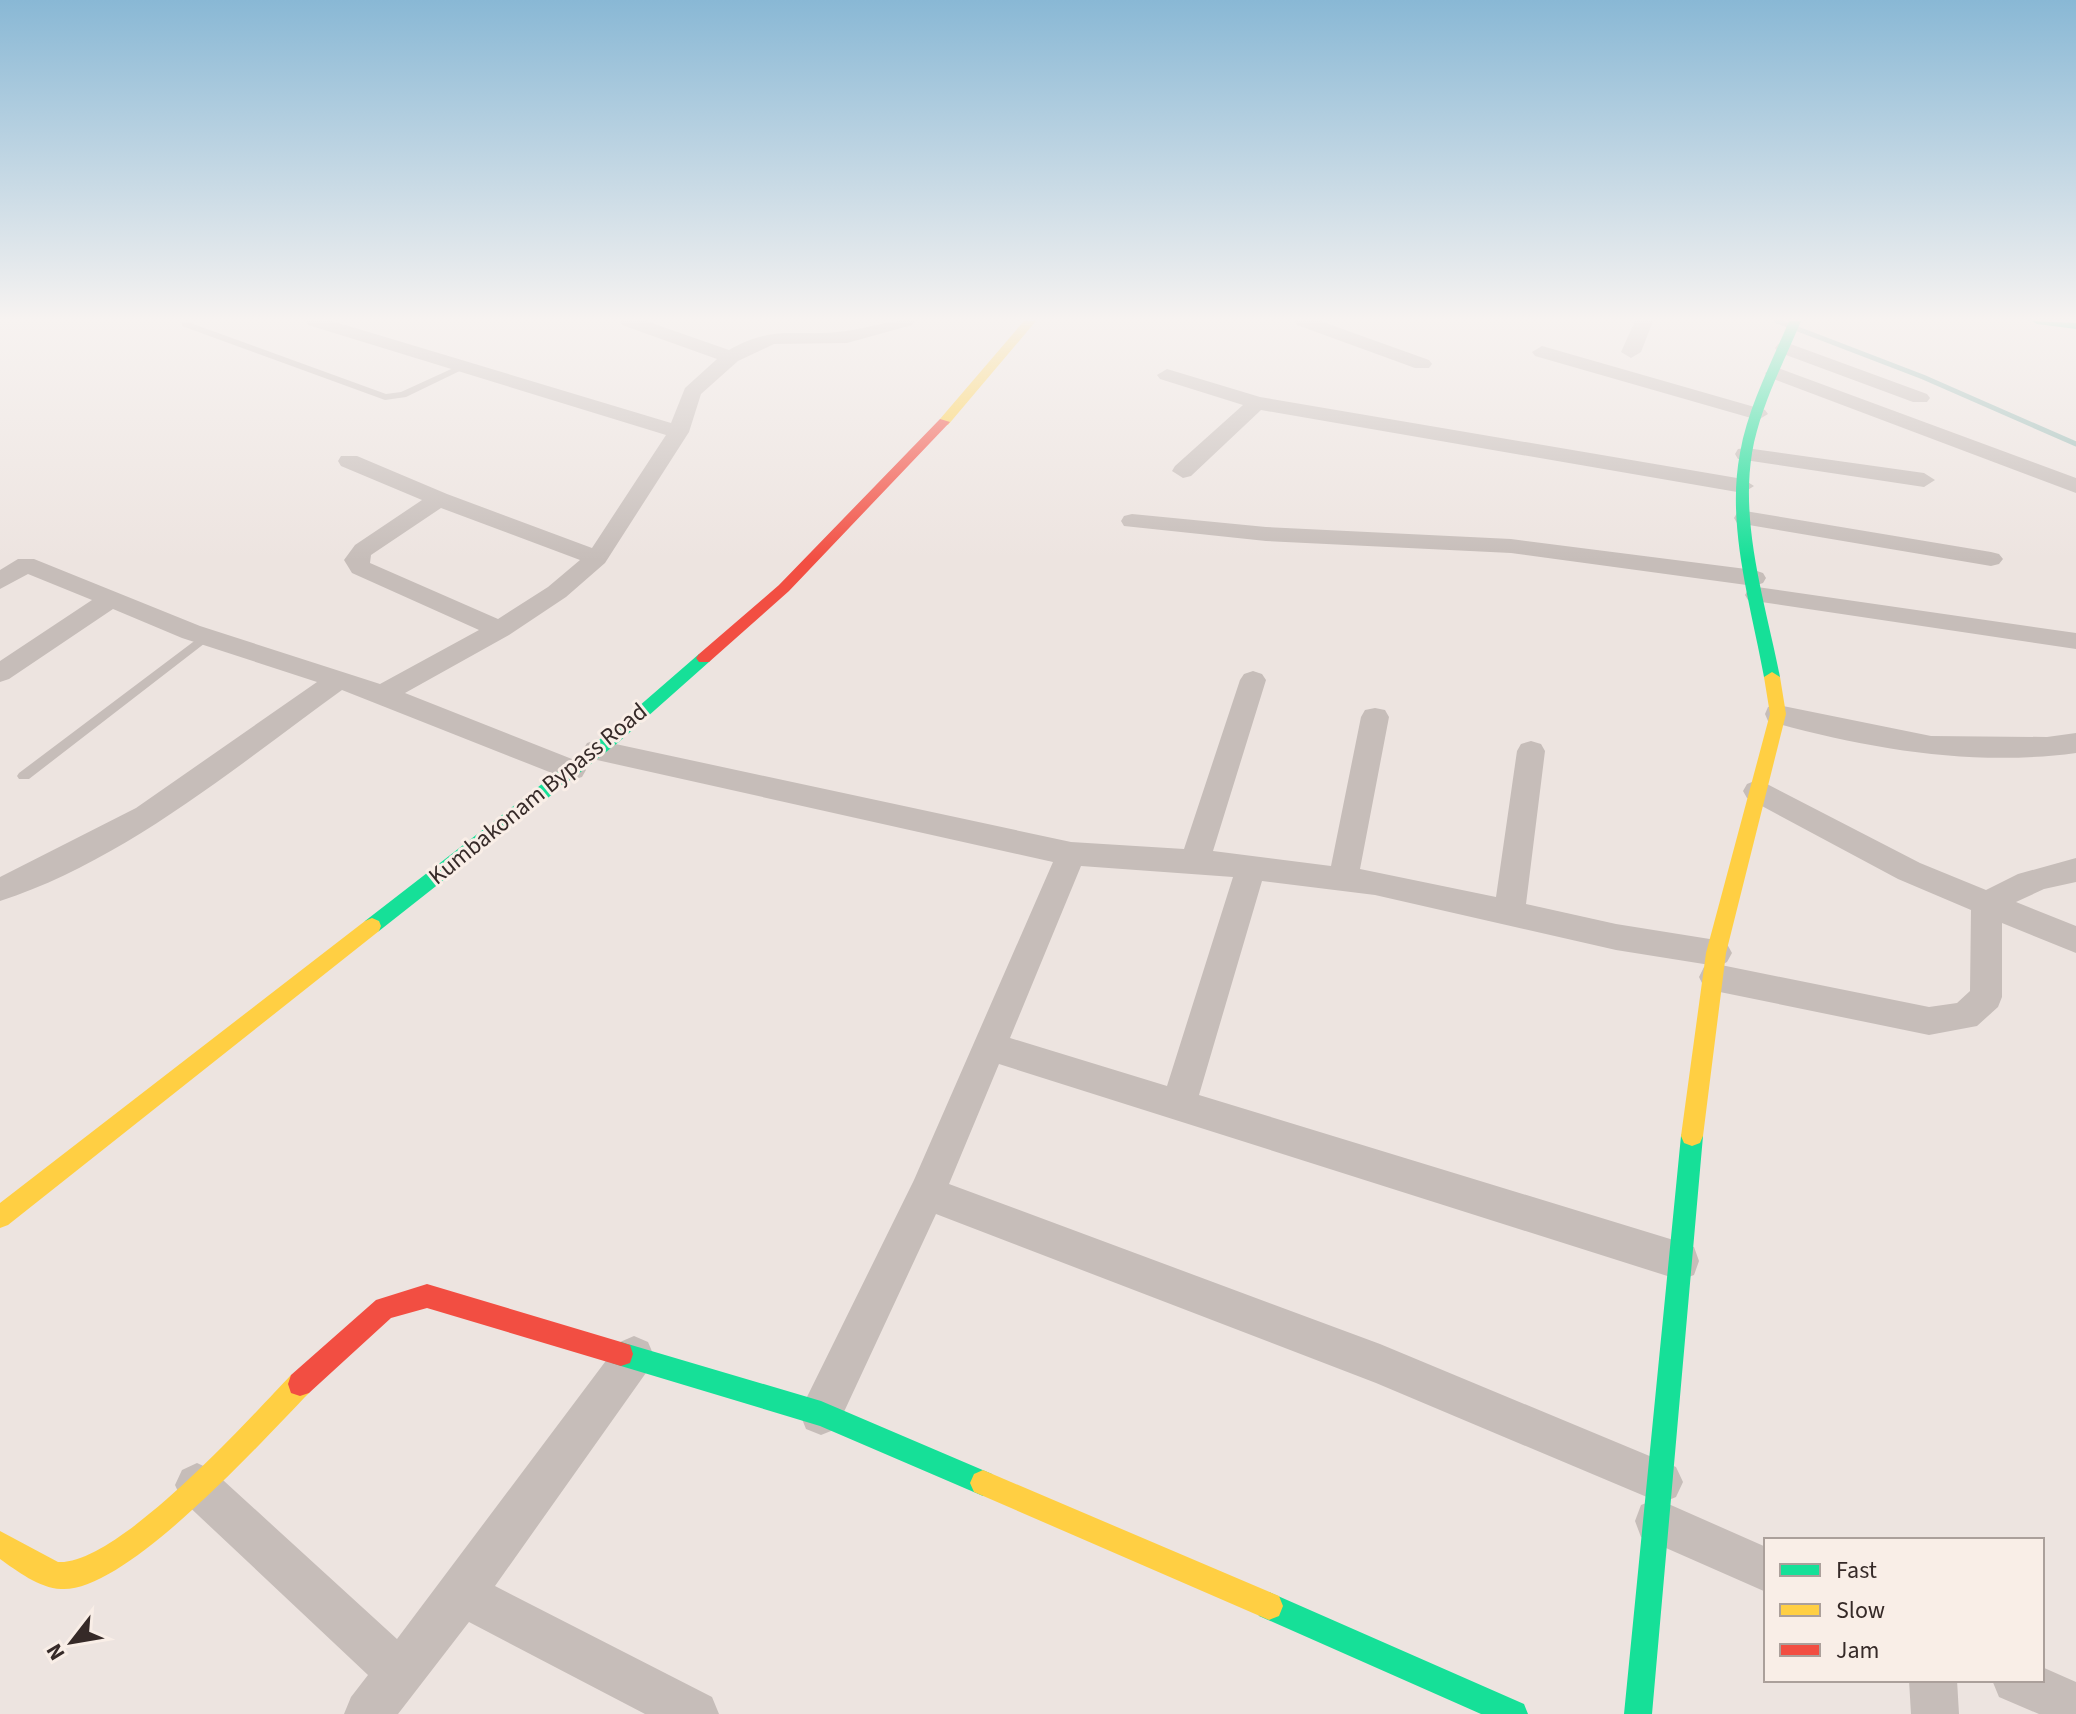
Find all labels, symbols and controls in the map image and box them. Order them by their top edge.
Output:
street label: Kumbakonam Bypass Road [421,695,655,893]
legend [1764,1538,2044,1682]
text: Fast [1836,1553,1877,1588]
text: Slow [1836,1593,1885,1628]
north arrow [32,1602,112,1682]
text: Jam [1836,1633,1880,1668]
text: N [38,1637,73,1666]

